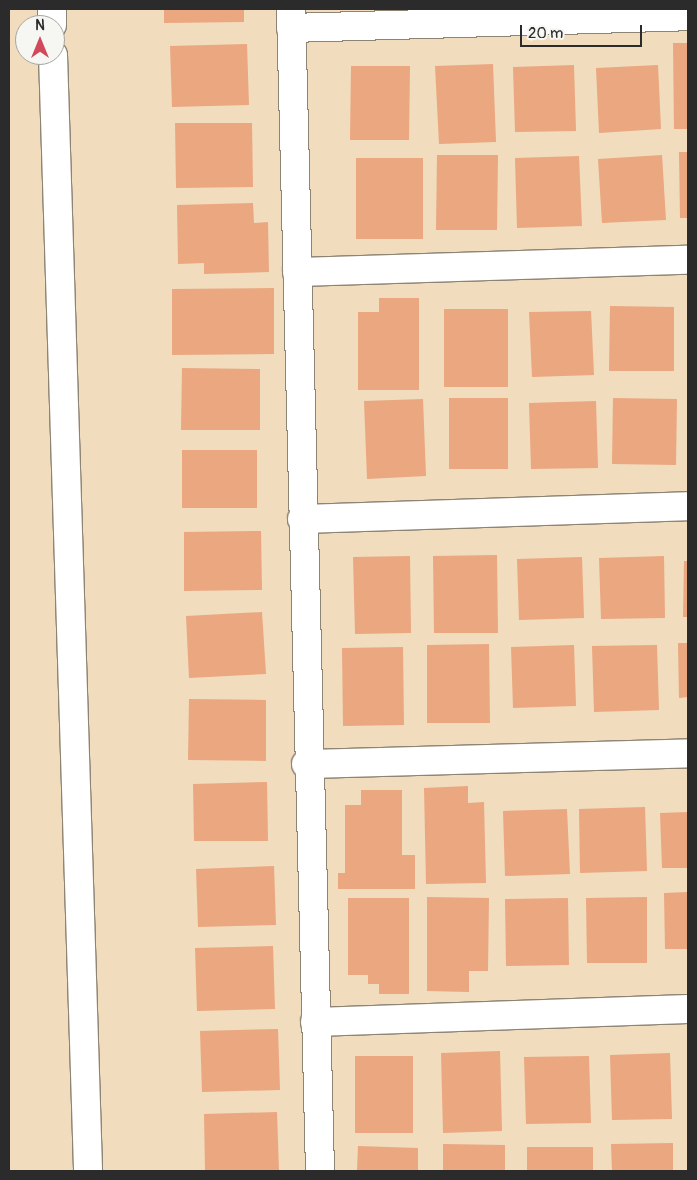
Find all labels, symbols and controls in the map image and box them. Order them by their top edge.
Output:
north arrow [15,15,65,65]
scale bar [522,15,644,47]
text: N [35,17,45,34]
text: 20 m [528,24,563,43]

